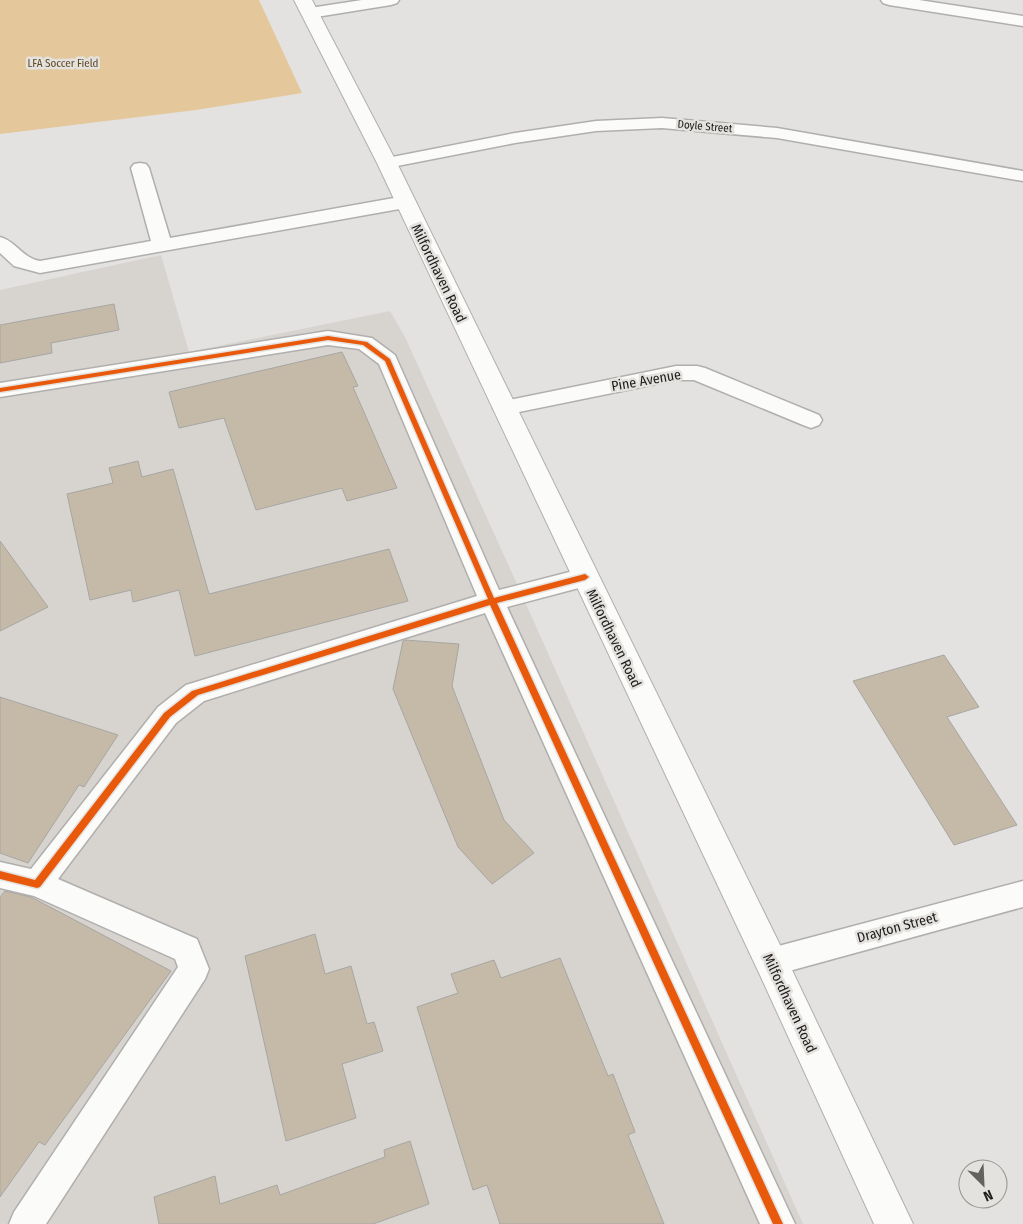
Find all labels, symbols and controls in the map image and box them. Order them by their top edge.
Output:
park label: LFA Soccer Field [27,57,99,70]
street label: Doyle Street [677,118,733,135]
street label: Milfordhaven Road [407,221,470,325]
street label: Pine Avenue [610,366,682,395]
street label: Milfordhaven Road [582,586,645,690]
street label: Drayton Street [855,909,939,946]
street label: Milfordhaven Road [759,951,820,1056]
north arrow [958,1159,1008,1209]
text: N [981,1186,995,1205]

